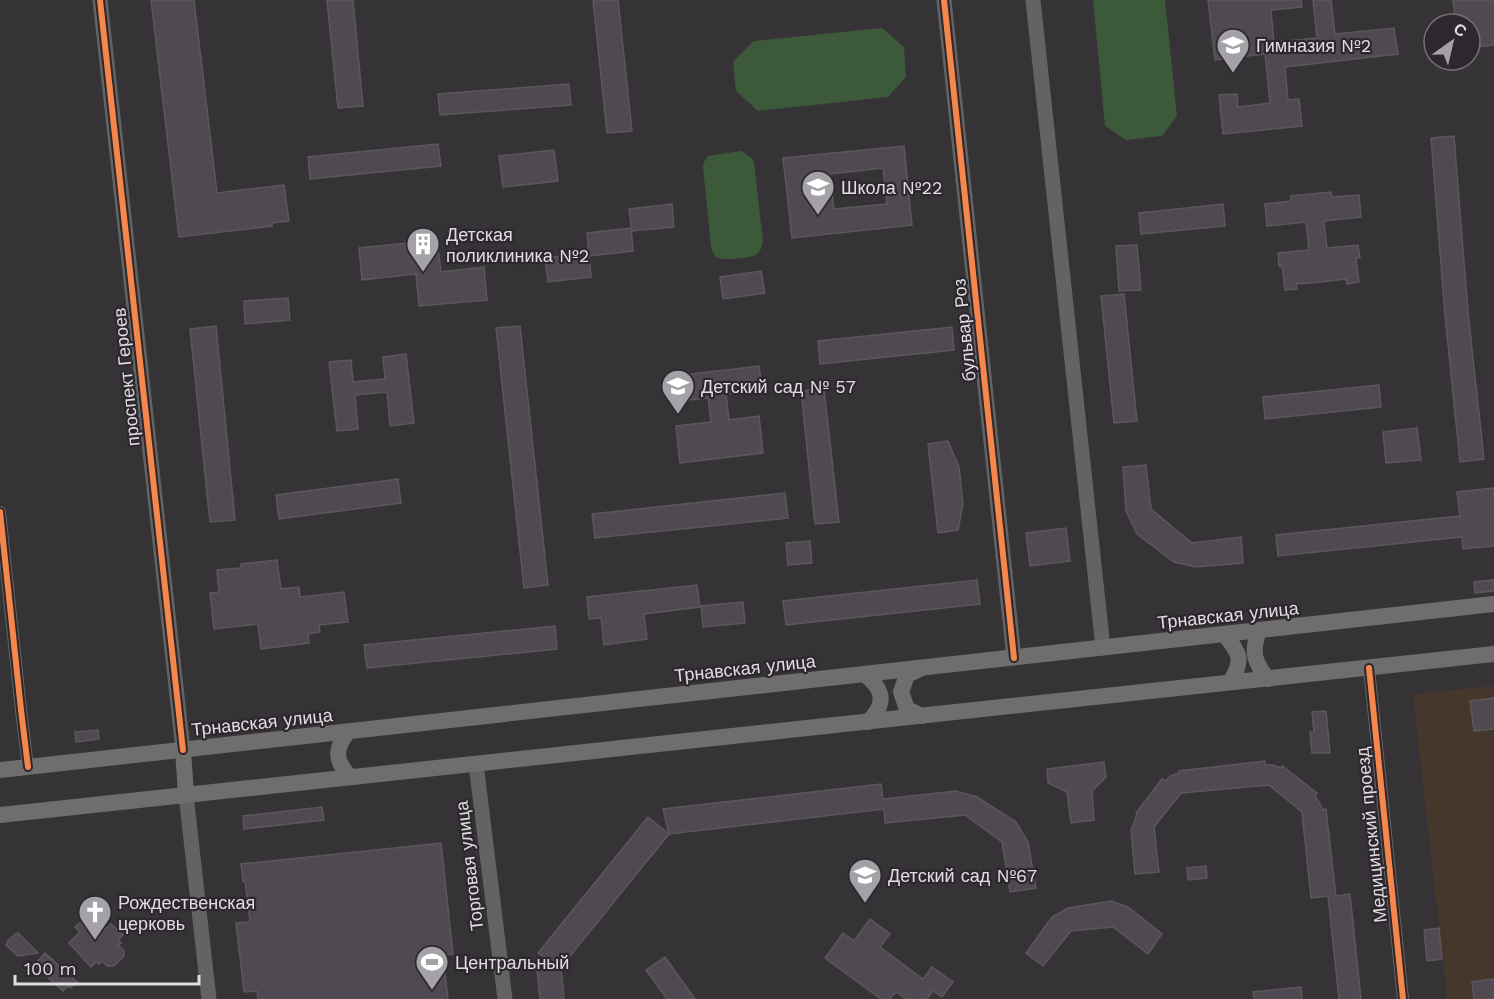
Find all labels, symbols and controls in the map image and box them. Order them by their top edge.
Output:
north arrow [1422,12,1482,72]
text: С [1450,19,1471,41]
school or university icon: Гимназия №2 [1215,27,1251,74]
place label: Гимназия №2 [1256,35,1371,56]
school or university icon: Школа №22 [800,169,836,216]
place label: Школа №22 [841,177,943,198]
place label: Детская поликлиника №2 [446,224,589,266]
building icon: Детская поликлиника №2 [405,226,441,273]
street label: бульвар Роз [948,278,980,382]
street label: проспект Героев [108,307,144,447]
school or university icon: Детский сад № 57 [660,368,696,415]
place label: Детский сад № 57 [701,376,856,397]
street label: Трнавская улица [1156,597,1301,633]
street label: Трнавская улица [673,650,818,686]
street label: Трнавская улица [190,704,335,740]
street label: Медицинский проезд [1351,746,1391,924]
street label: Торговая улица [451,799,487,932]
school or university icon: Детский сад №67 [847,857,883,904]
place label: Детский сад №67 [888,865,1037,886]
place label: Рождественская церковь [118,892,255,934]
church icon: Рождественская церковь [77,894,113,941]
sports icon: Центральный [414,944,450,991]
scale bar [15,948,200,986]
place label: Центральный [455,952,569,973]
text: 100 m [24,958,77,979]

